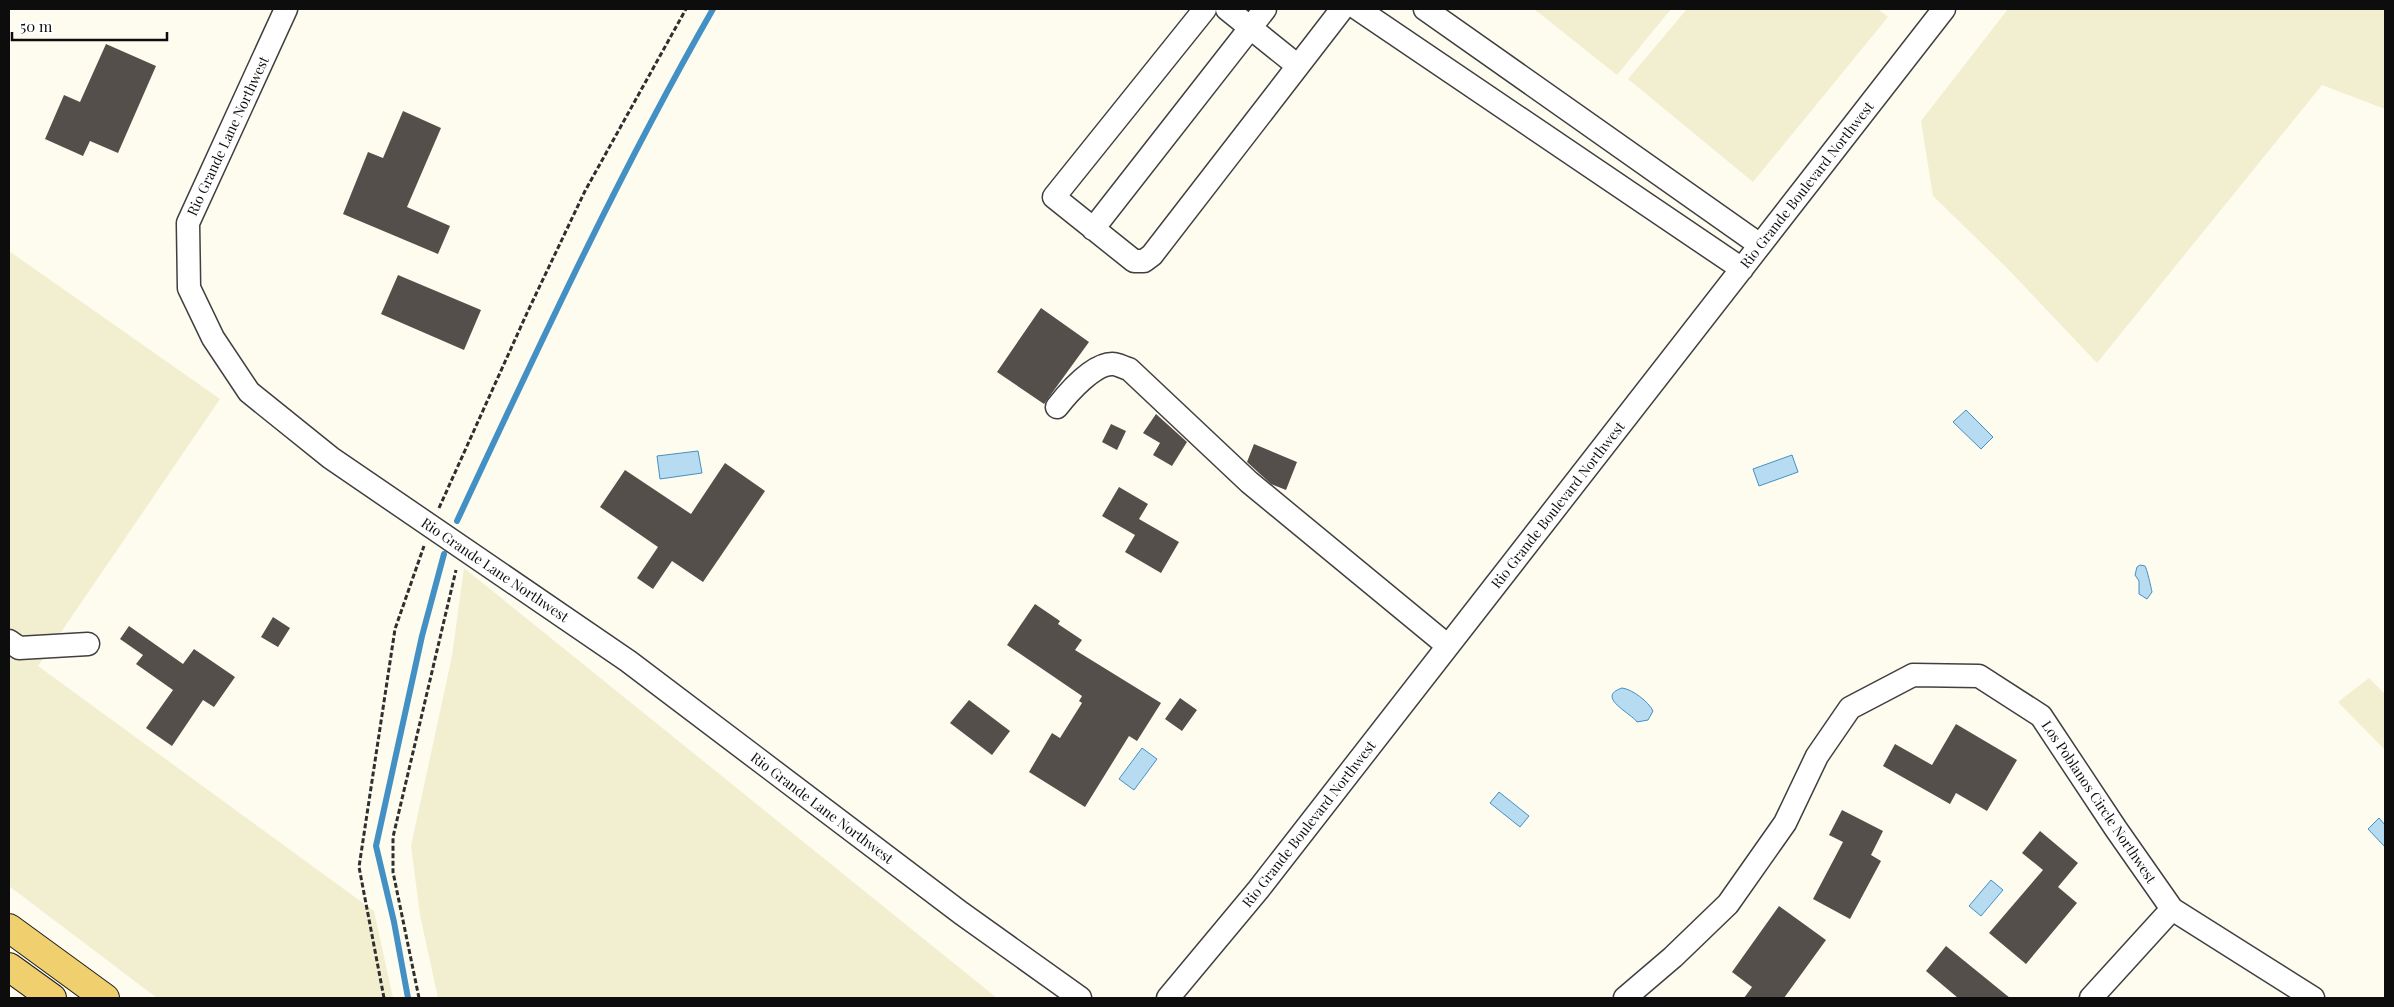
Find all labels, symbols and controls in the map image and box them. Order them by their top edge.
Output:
scale bar [12,10,168,42]
text: 50 m [20,16,53,36]
street label: Rio Grande Lane Northwest [182,52,273,219]
street label: Rio Grande Boulevard Northwest [1735,97,1878,272]
street label: Rio Grande Boulevard Northwest [1486,417,1629,592]
street label: Rio Grande Lane Northwest [418,513,574,627]
street label: Los Poblanos Circle Northwest [2038,717,2162,888]
street label: Rio Grande Boulevard Northwest [1237,736,1380,911]
street label: Rio Grande Lane Northwest [747,748,898,868]

